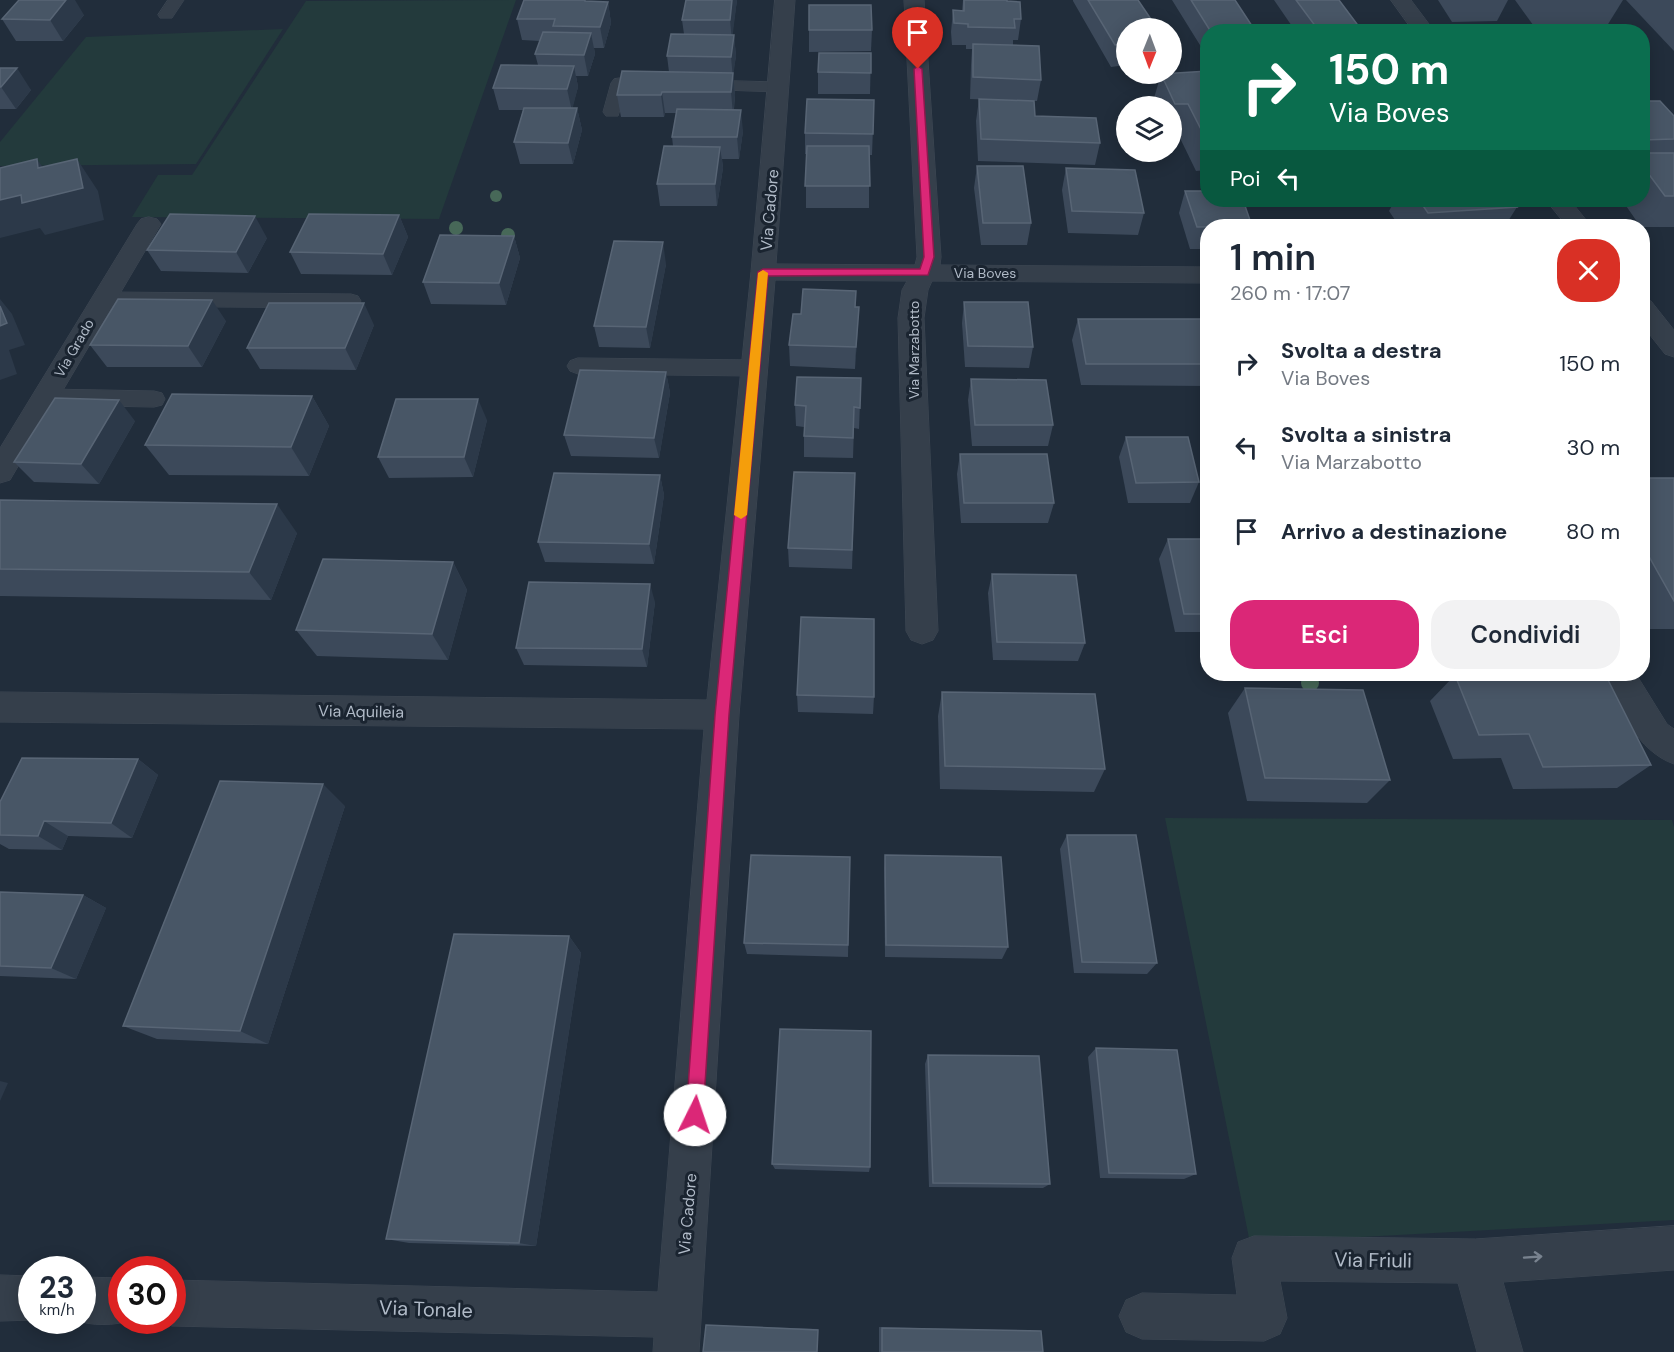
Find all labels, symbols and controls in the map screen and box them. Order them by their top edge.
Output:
pin [892,7,943,69]
icon: arrive [901,16,934,49]
north arrow [1116,18,1182,84]
map controls [1116,18,1182,162]
text: 150 m [1329,42,1449,97]
icon: right [1230,48,1308,126]
text: Via Boves [1329,95,1449,130]
button: layers [1116,96,1182,162]
icon: left [1272,162,1305,195]
text: Poi [1230,164,1260,193]
street label: Via Cadore [755,168,784,252]
text: 1 min [1230,234,1316,281]
button: close [1557,239,1620,302]
street label: Via Boves [954,264,1016,282]
text: 260 m · 17:07 [1230,280,1351,306]
street label: Via Marzabotto [905,301,923,399]
street label: Via Grado [50,316,98,380]
text: Svolta a destra [1281,336,1442,365]
icon: right [1230,347,1263,380]
text: 150 m [1559,349,1620,378]
text: Via Boves [1281,365,1370,391]
text: Svolta a sinistra [1281,420,1451,449]
icon: left [1230,431,1263,464]
text: 30 m [1566,433,1620,462]
text: Via Marzabotto [1281,449,1422,475]
icon: arrive [1230,515,1263,548]
text: Arrivo a destinazione [1281,517,1507,546]
text: 80 m [1566,517,1620,546]
button: Esci [1230,600,1419,669]
button: Condividi [1431,600,1620,669]
street label: Via Aquileia [318,700,404,723]
position arrow [663,1083,727,1147]
street label: Via Cadore [673,1172,702,1256]
street label: Via Friuli [1334,1246,1412,1274]
one-way arrow [1523,1251,1543,1262]
speed limit sign: 30 [108,1256,186,1334]
text: 23 [39,1268,75,1307]
street label: Via Tonale [379,1294,473,1324]
text: km/h [39,1300,75,1320]

